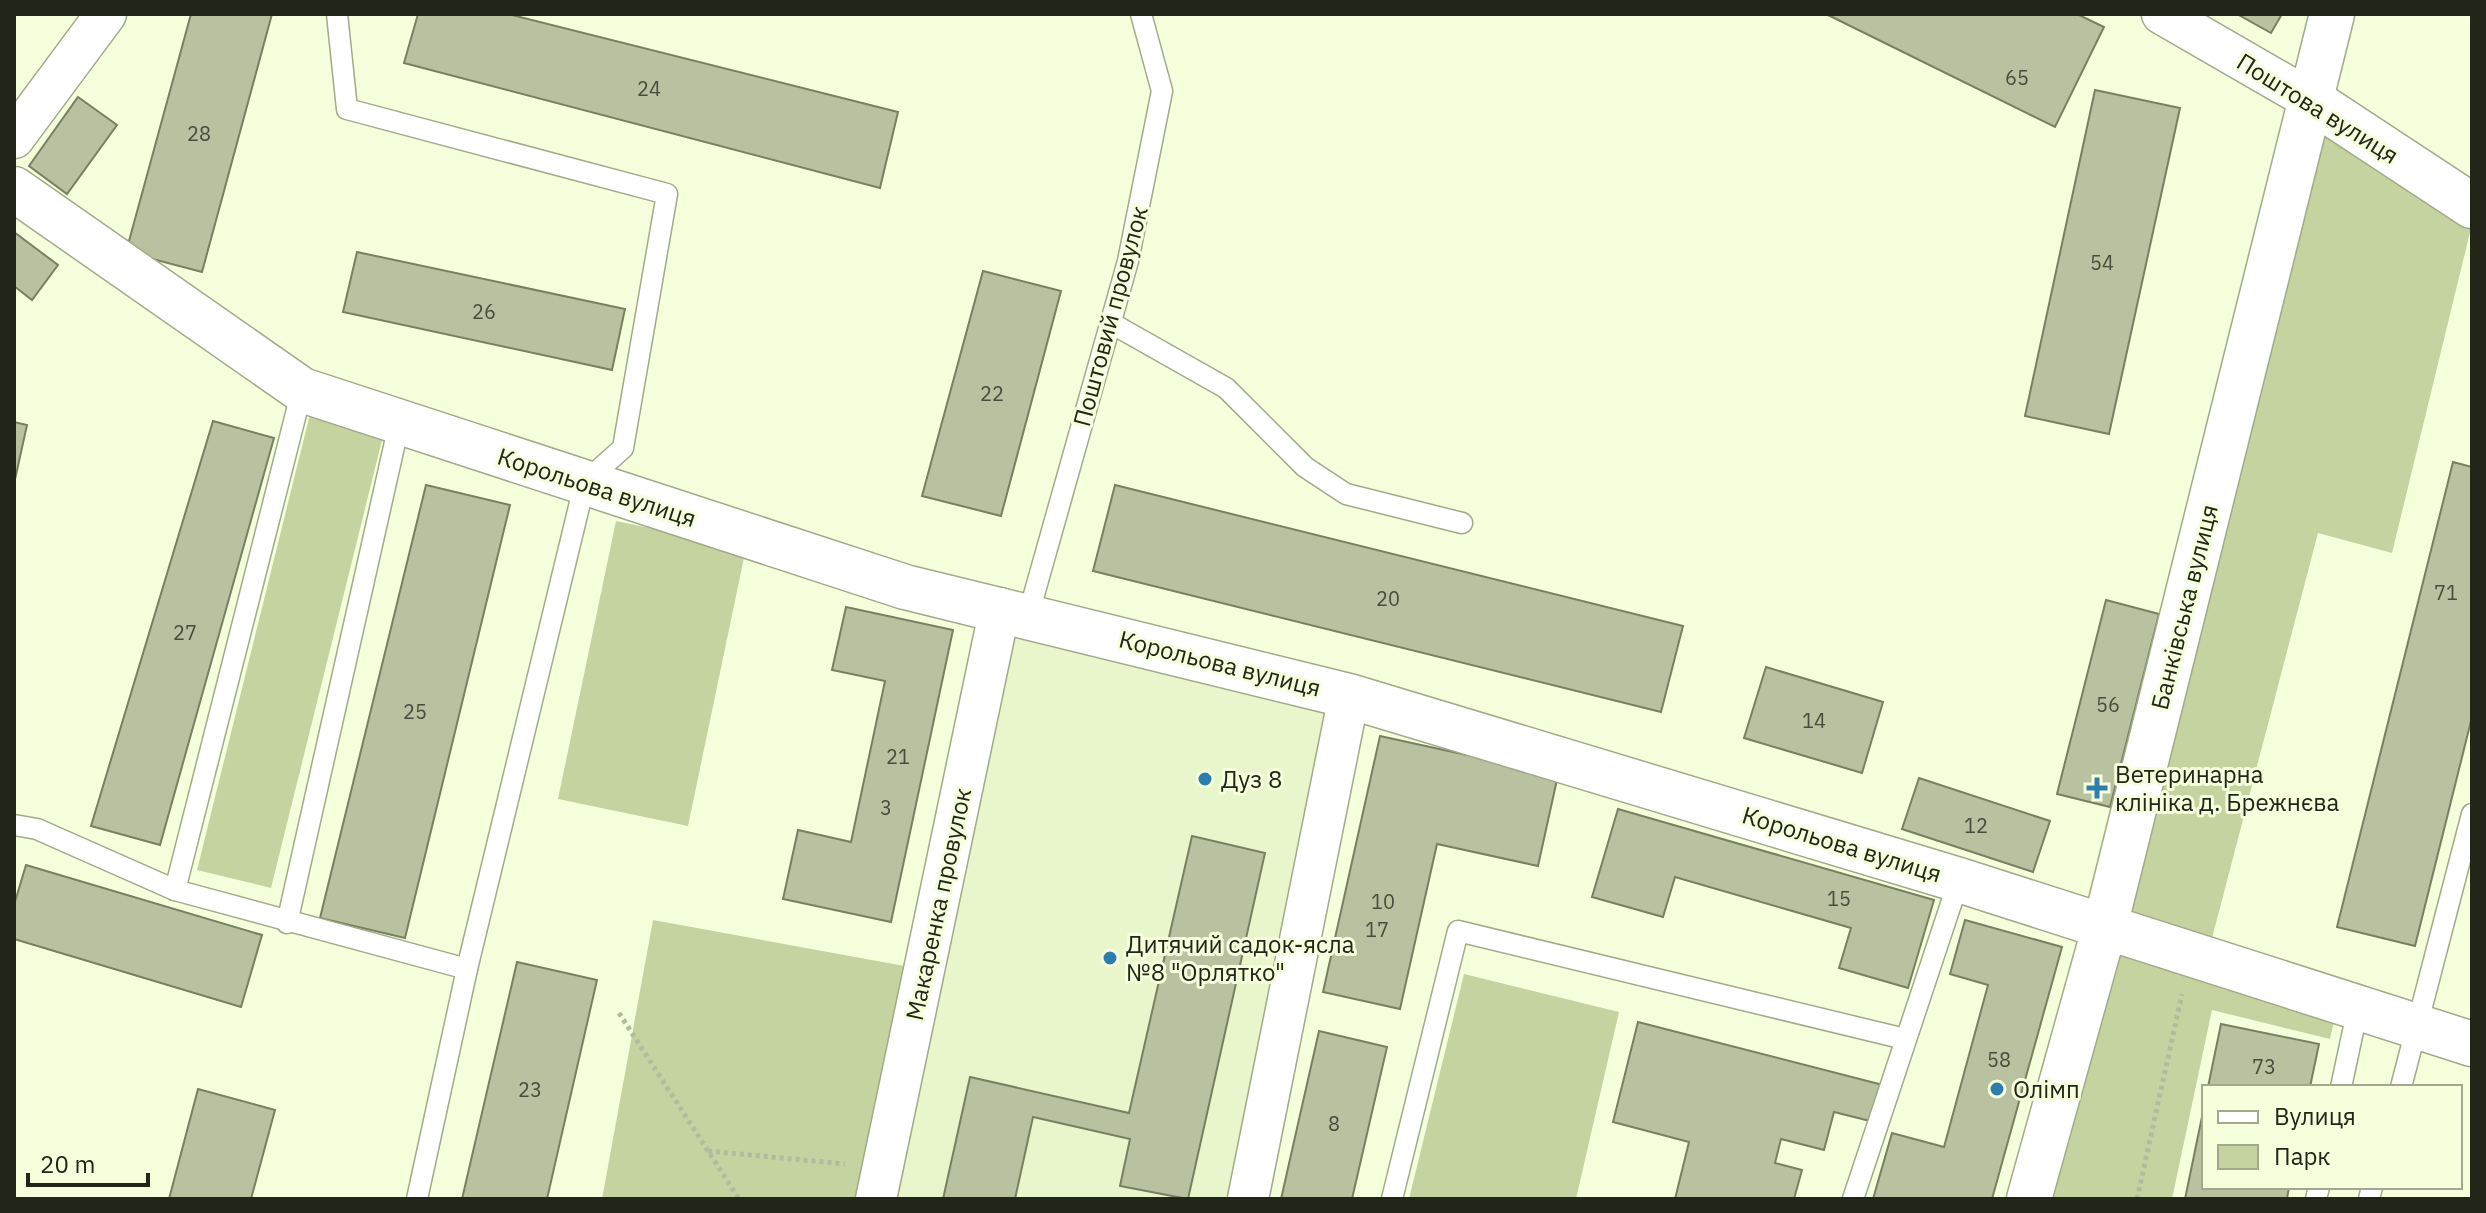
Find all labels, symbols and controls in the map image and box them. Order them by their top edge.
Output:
street label: Поштова вулиця [2231,45,2405,171]
house number: 65 [2005,64,2029,91]
house number: 24 [637,75,661,102]
house number: 28 [187,120,211,147]
street label: Поштовий провулок [1065,202,1155,430]
house number: 54 [2090,249,2114,276]
house number: 26 [472,298,496,325]
house number: 22 [980,380,1004,407]
street label: Корольова вулиця [494,440,700,534]
street label: Банківська вулиця [2143,501,2225,713]
house number: 71 [2434,579,2458,606]
house number: 20 [1376,585,1400,612]
house number: 27 [173,619,197,646]
street label: Корольова вулиця [1116,622,1324,704]
house number: 56 [2096,691,2120,718]
house number: 25 [403,698,427,725]
house number: 14 [1802,707,1826,734]
house number: 21 [886,743,910,770]
place label: Ветеринарна клініка д. Брежнєва [2115,758,2339,818]
place label: Дуз 8 [1221,763,1282,795]
marker: Дуз 8 [1196,770,1214,788]
marker: Ветеринарна клініка д. Брежнєва [2086,777,2108,799]
street label: Макаренка провулок [898,785,978,1023]
house number: 3 [880,794,892,821]
street label: Корольова вулиця [1738,798,1946,890]
house number: 12 [1964,812,1988,839]
house number: 15 [1827,885,1851,912]
house number: 10 [1371,888,1395,915]
house number: 17 [1365,916,1389,943]
place label: Дитячий садок-ясла №8 "Орлятко" [1126,928,1355,988]
marker: Дитячий садок-ясла №8 "Орлятко" [1101,949,1119,967]
house number: 58 [1987,1046,2011,1073]
house number: 73 [2252,1053,2276,1080]
place label: Олімп [2013,1073,2080,1105]
house number: 23 [518,1076,542,1103]
marker: Олімп [1988,1080,2006,1098]
legend [2202,1085,2462,1189]
text: Вулиця [2274,1100,2356,1132]
house number: 8 [1328,1110,1340,1137]
scale bar [28,1137,148,1187]
text: Парк [2274,1140,2331,1172]
text: 20 m [40,1148,95,1180]

